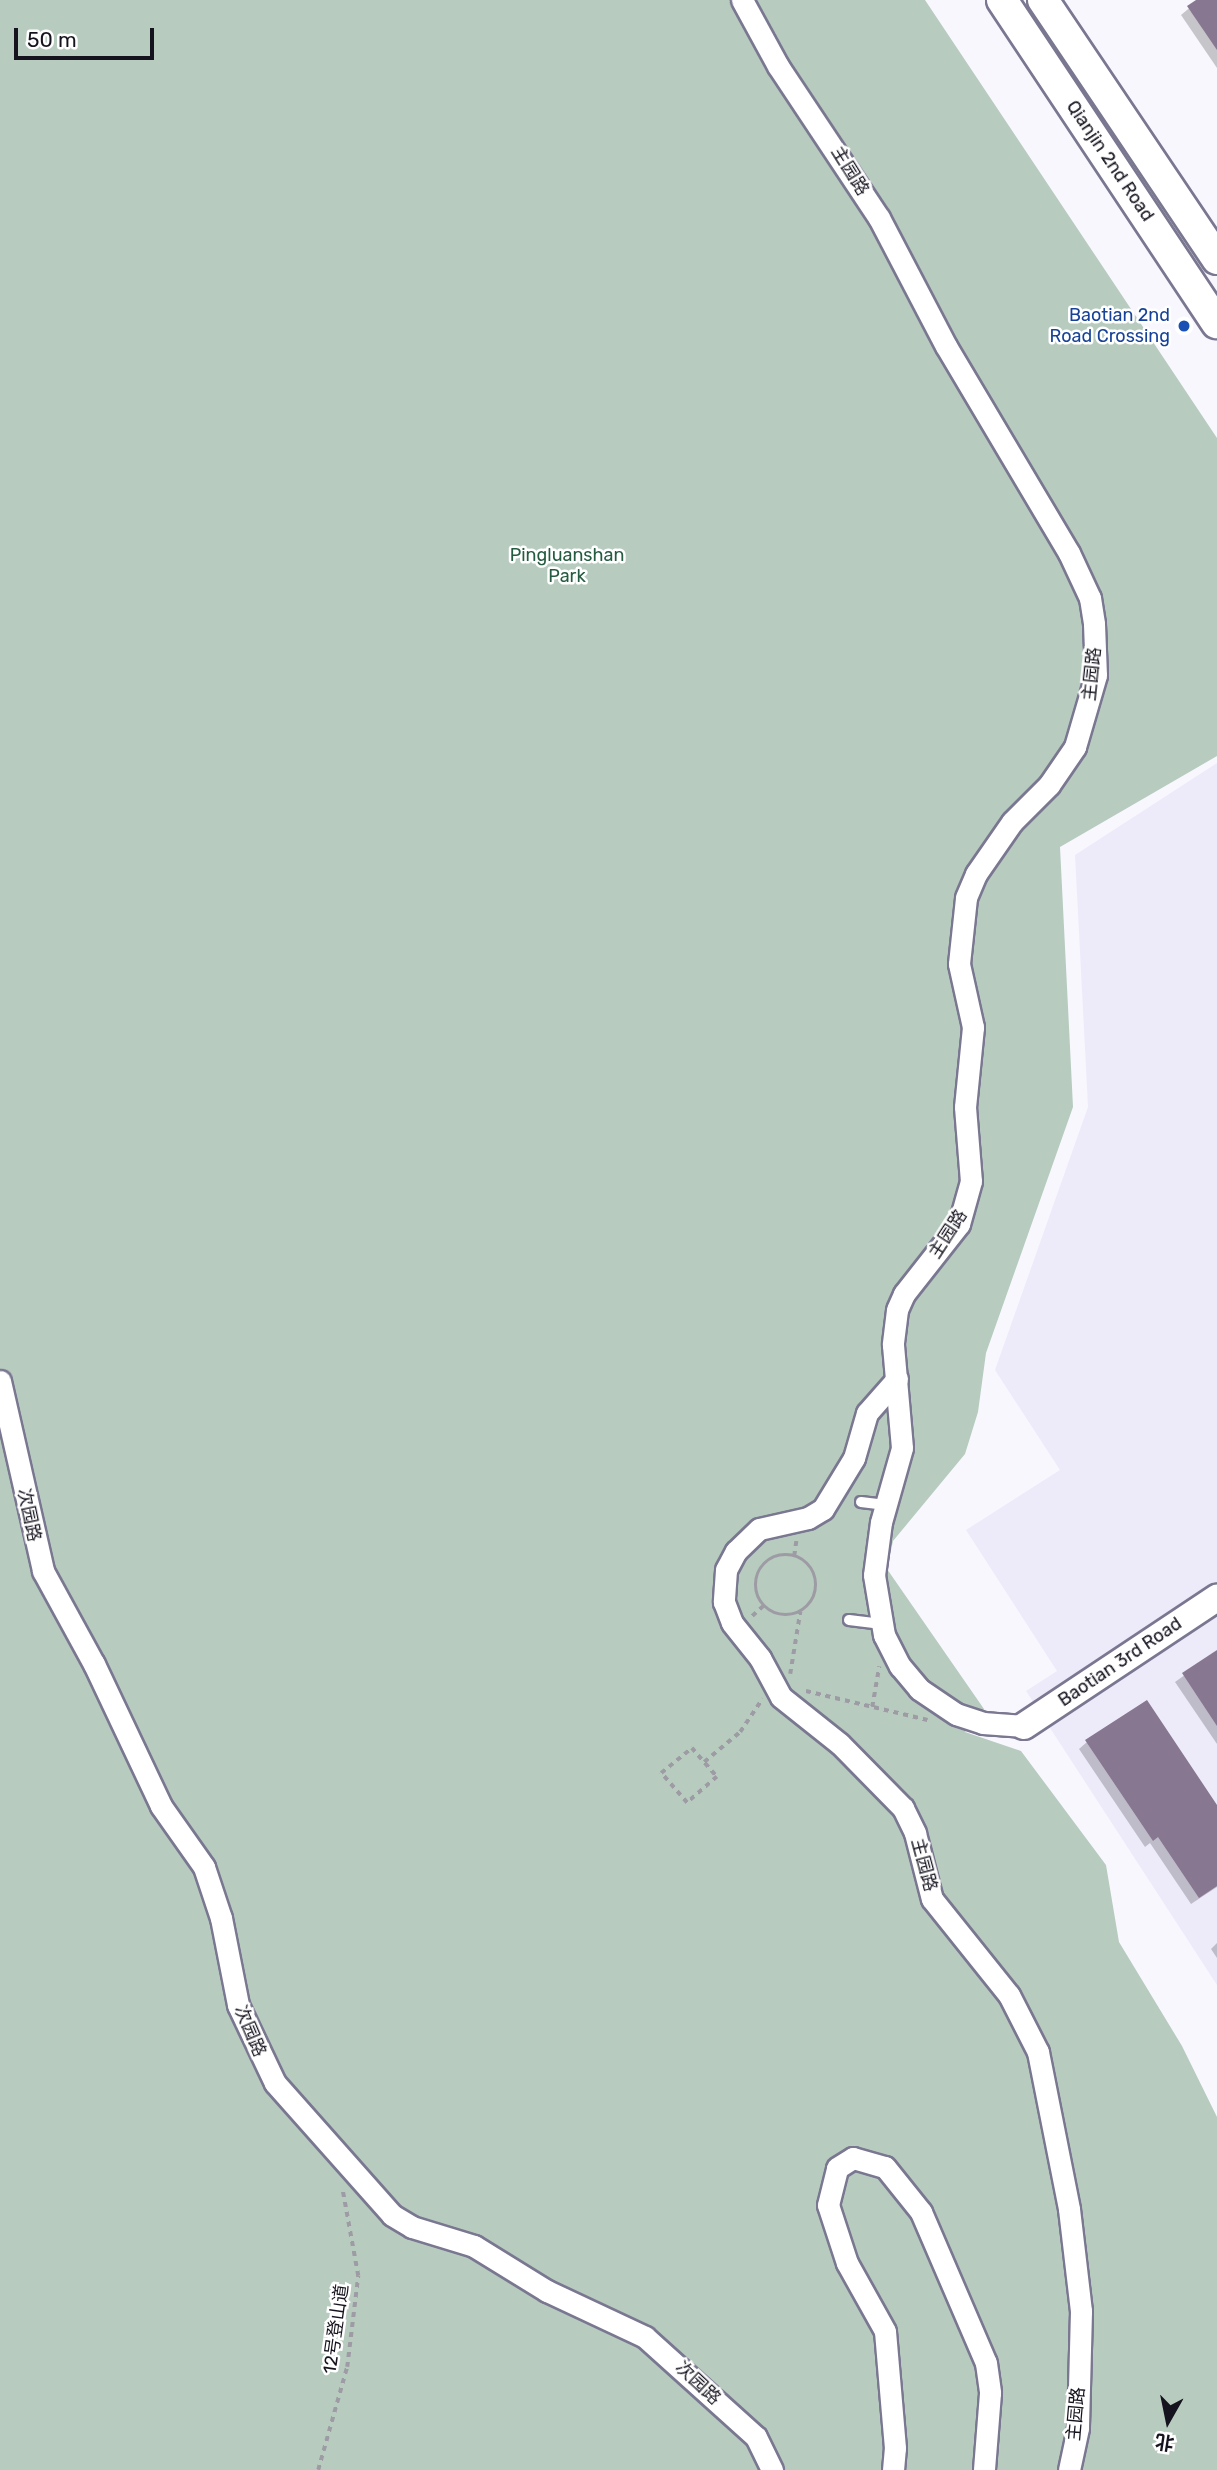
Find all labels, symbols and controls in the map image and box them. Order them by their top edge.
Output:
scale bar [18,14,158,58]
text: 50 m [27,27,77,52]
street label: Qianjin 2nd Road [1062,97,1158,225]
street label: 主园路 [827,142,873,200]
place label: Baotian 2nd Road Crossing [1050,305,1170,348]
marker: Baotian 2nd Road Crossing [1176,318,1192,334]
park label: Pingluanshan Park [510,545,624,588]
street label: 主园路 [1078,646,1106,702]
street label: 主园路 [924,1205,972,1263]
street label: 次园路 [13,1486,45,1544]
street label: Baotian 3rd Road [1054,1613,1186,1711]
street label: 主园路 [907,1836,941,1894]
street label: 次园路 [230,2002,270,2060]
street label: 12号登山道 [319,2283,353,2375]
street label: 次园路 [671,2357,725,2409]
street label: 主园路 [1063,2386,1089,2442]
north arrow [1133,2386,1203,2456]
text: 北 [1153,2429,1176,2455]

